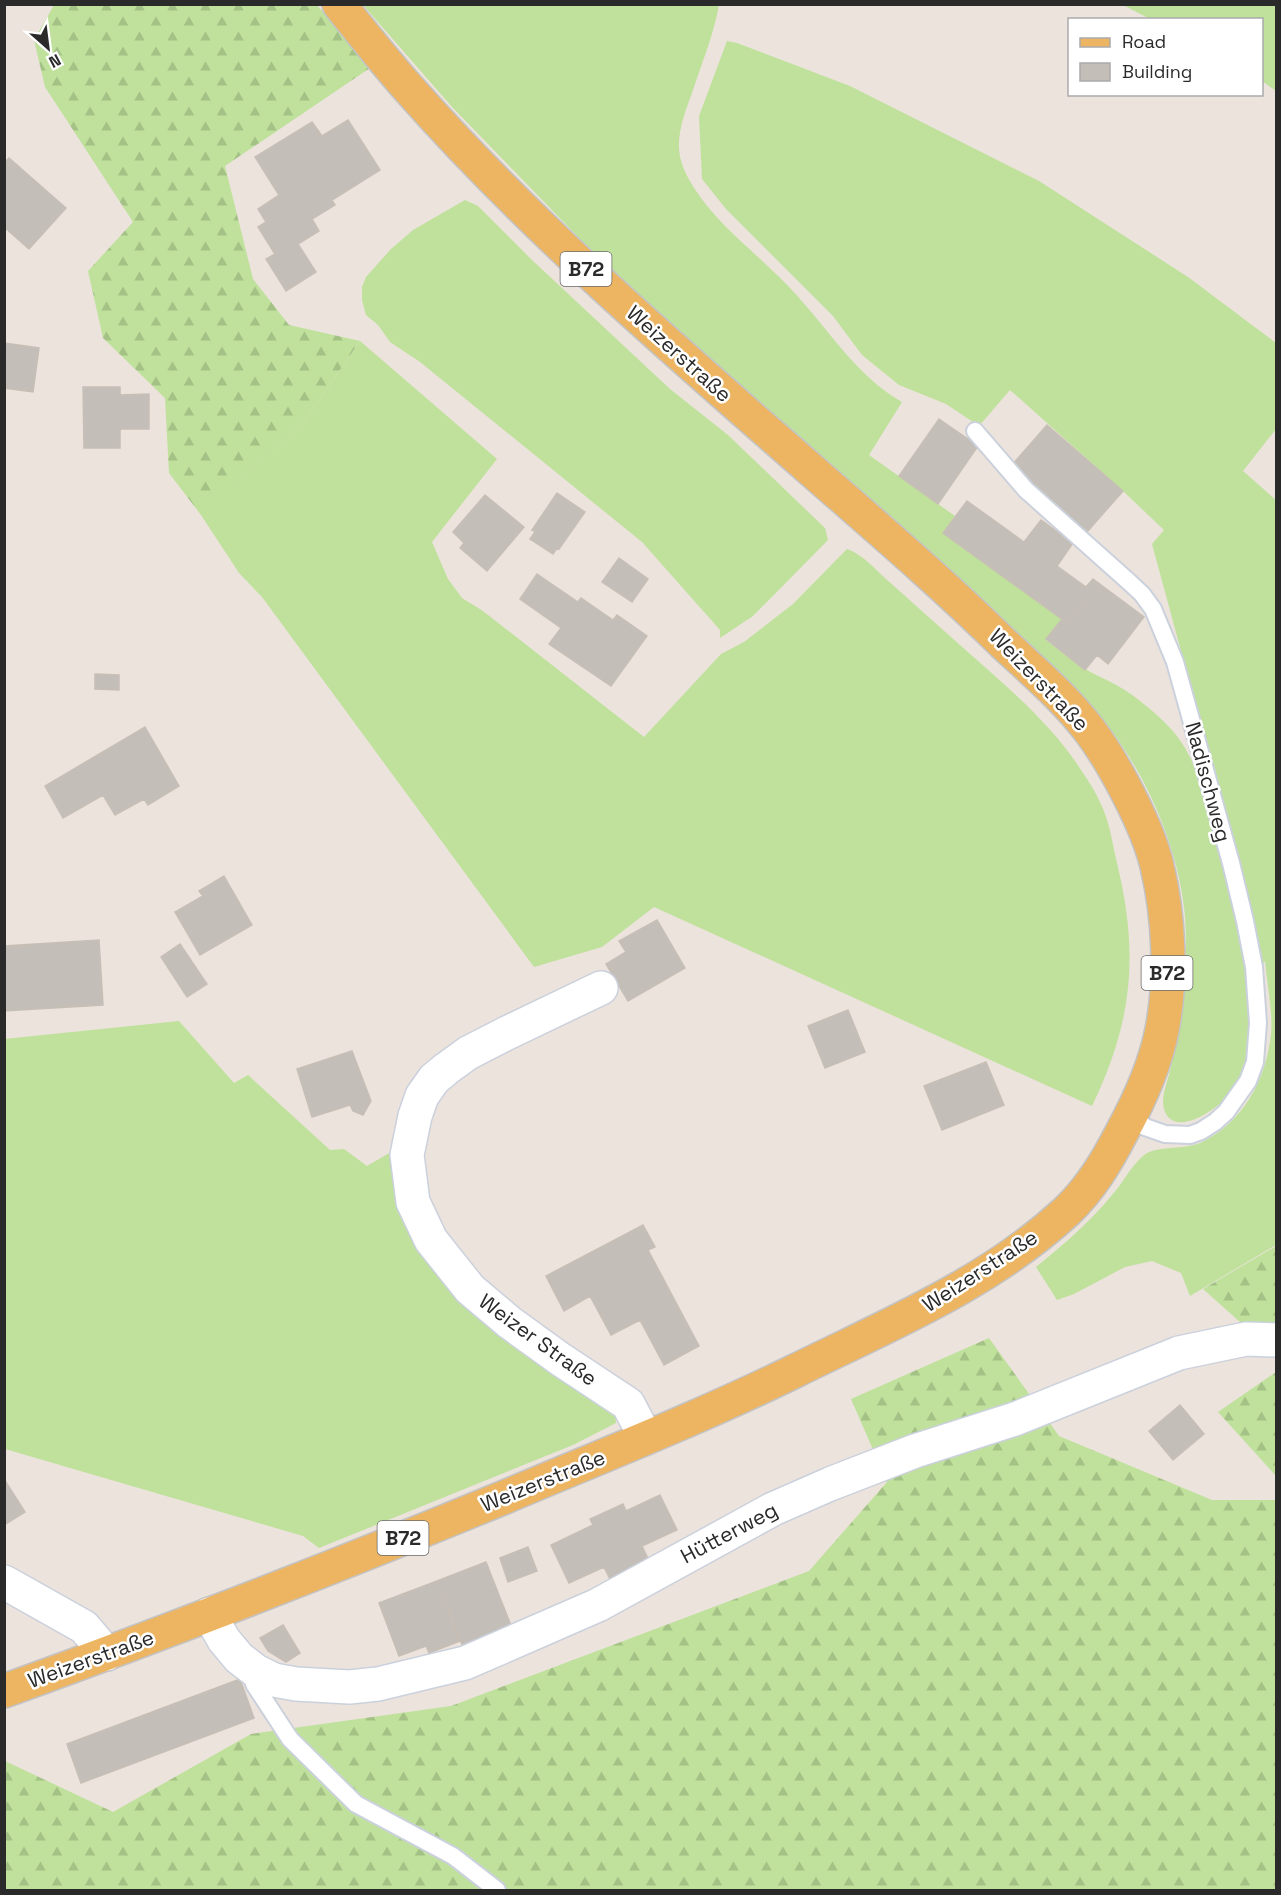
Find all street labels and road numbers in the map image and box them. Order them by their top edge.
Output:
road number: B72 [560,252,612,286]
street label: Weizerstraße [621,299,737,408]
street label: Weizerstraße [984,623,1095,737]
street label: Nadischweg [1179,719,1237,845]
road number: B72 [1142,956,1192,990]
street label: Weizerstraße [917,1223,1042,1318]
street label: Weizer Straße [474,1288,603,1392]
street label: Weizerstraße [477,1443,609,1518]
street label: Hütterweg [676,1496,782,1569]
road number: B72 [378,1521,428,1555]
street label: Weizerstraße [24,1623,158,1694]

